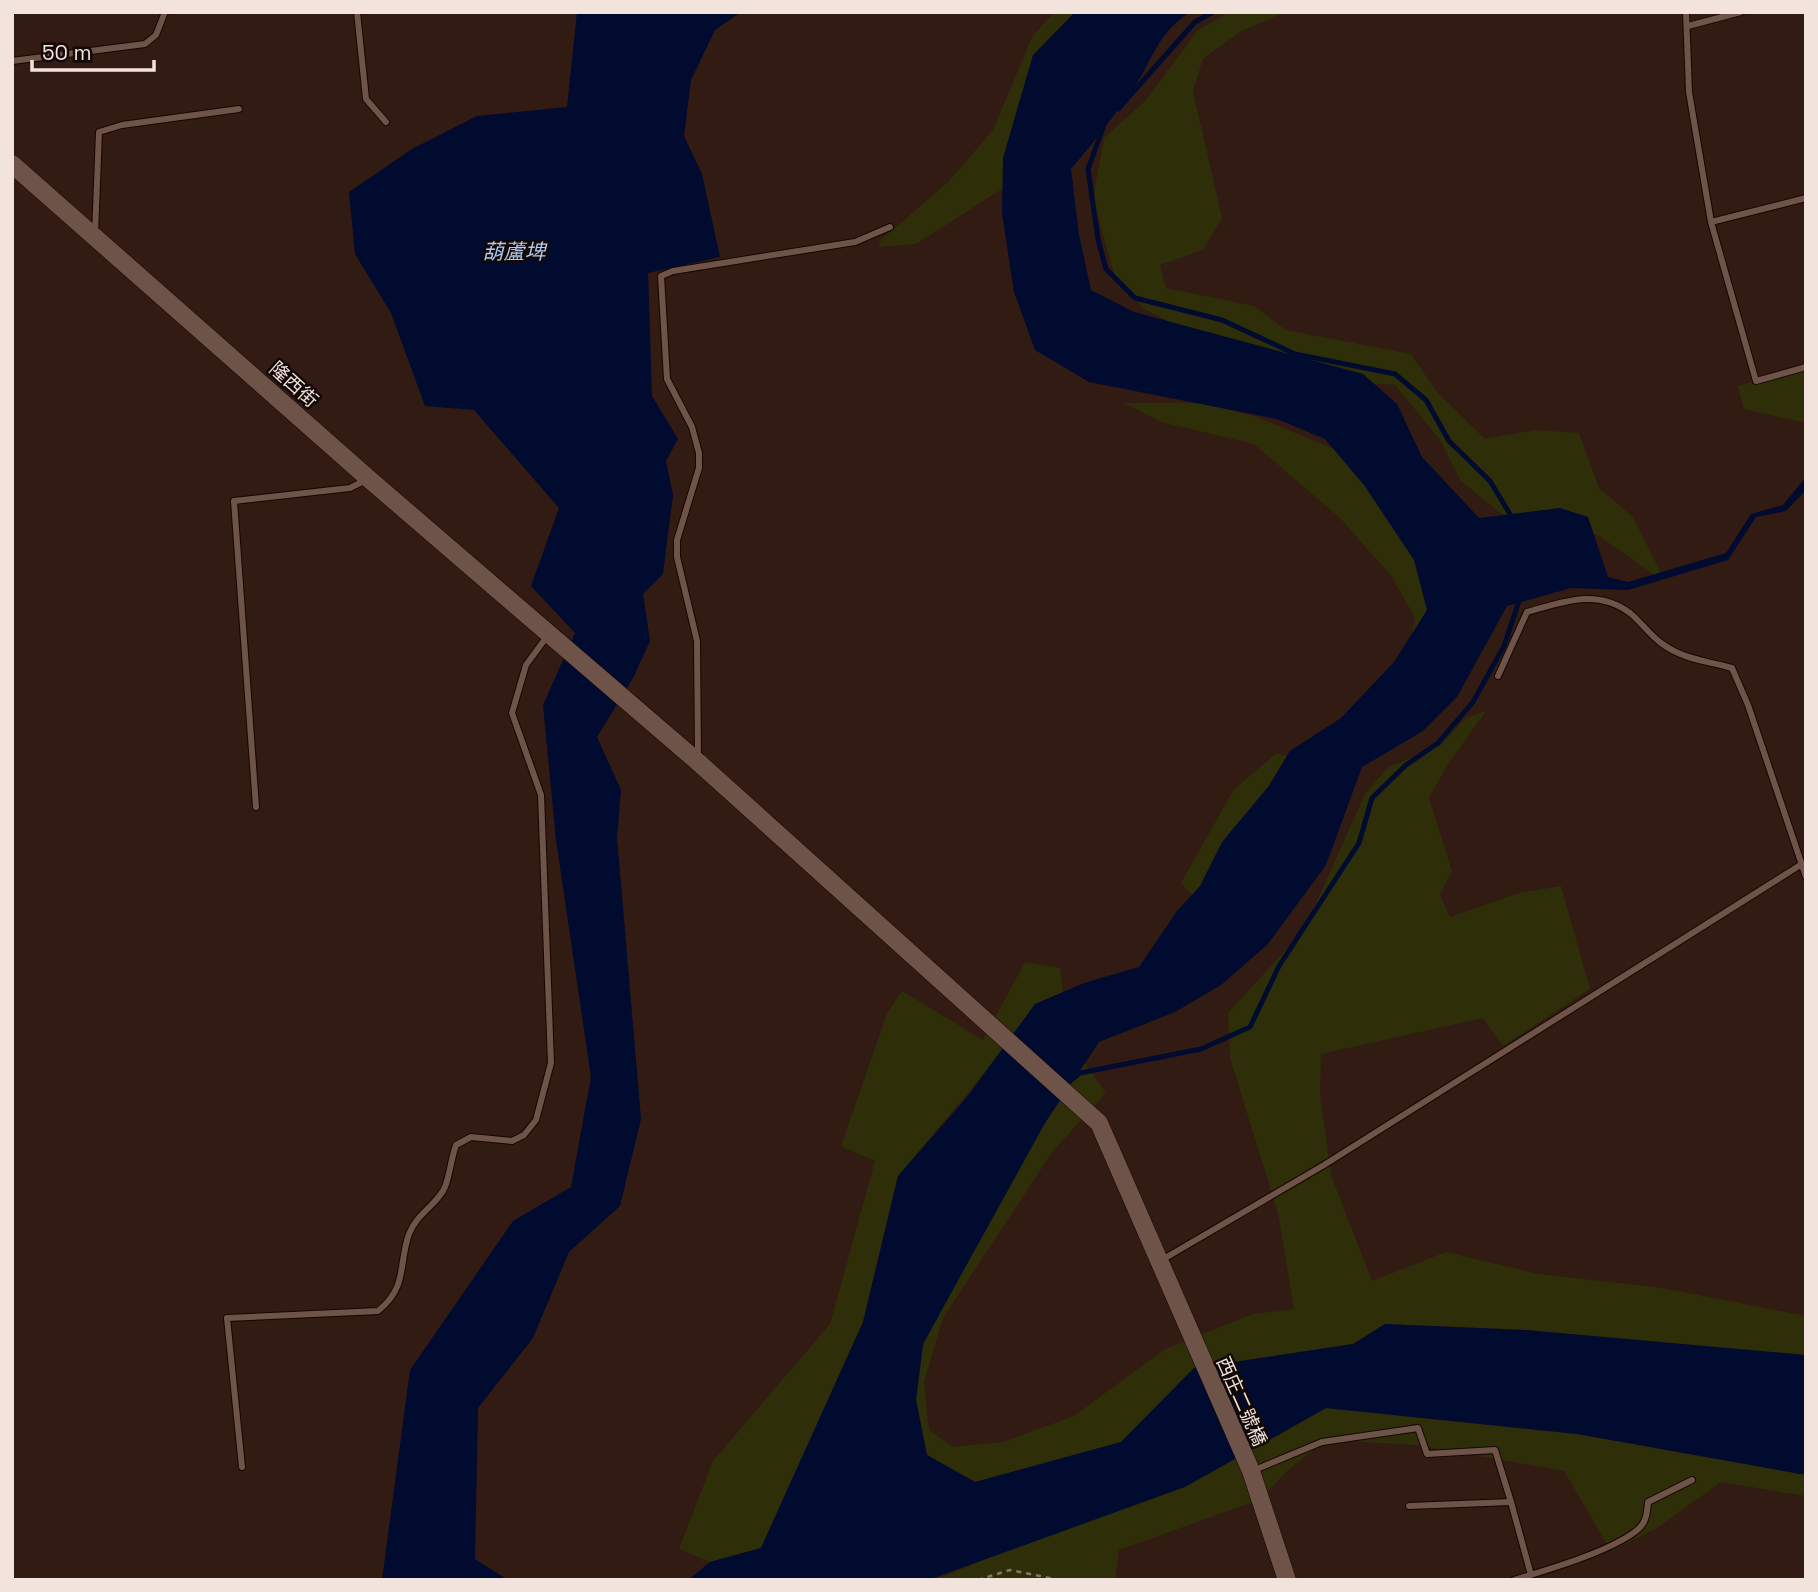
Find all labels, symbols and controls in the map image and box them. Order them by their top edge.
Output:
scale bar [32,28,154,72]
text: 50 m [42,39,92,66]
water label: 葫蘆埤 [483,238,548,265]
street label: 隆西街 [264,356,323,413]
street label: 西庄二號橋 [1211,1353,1272,1450]

